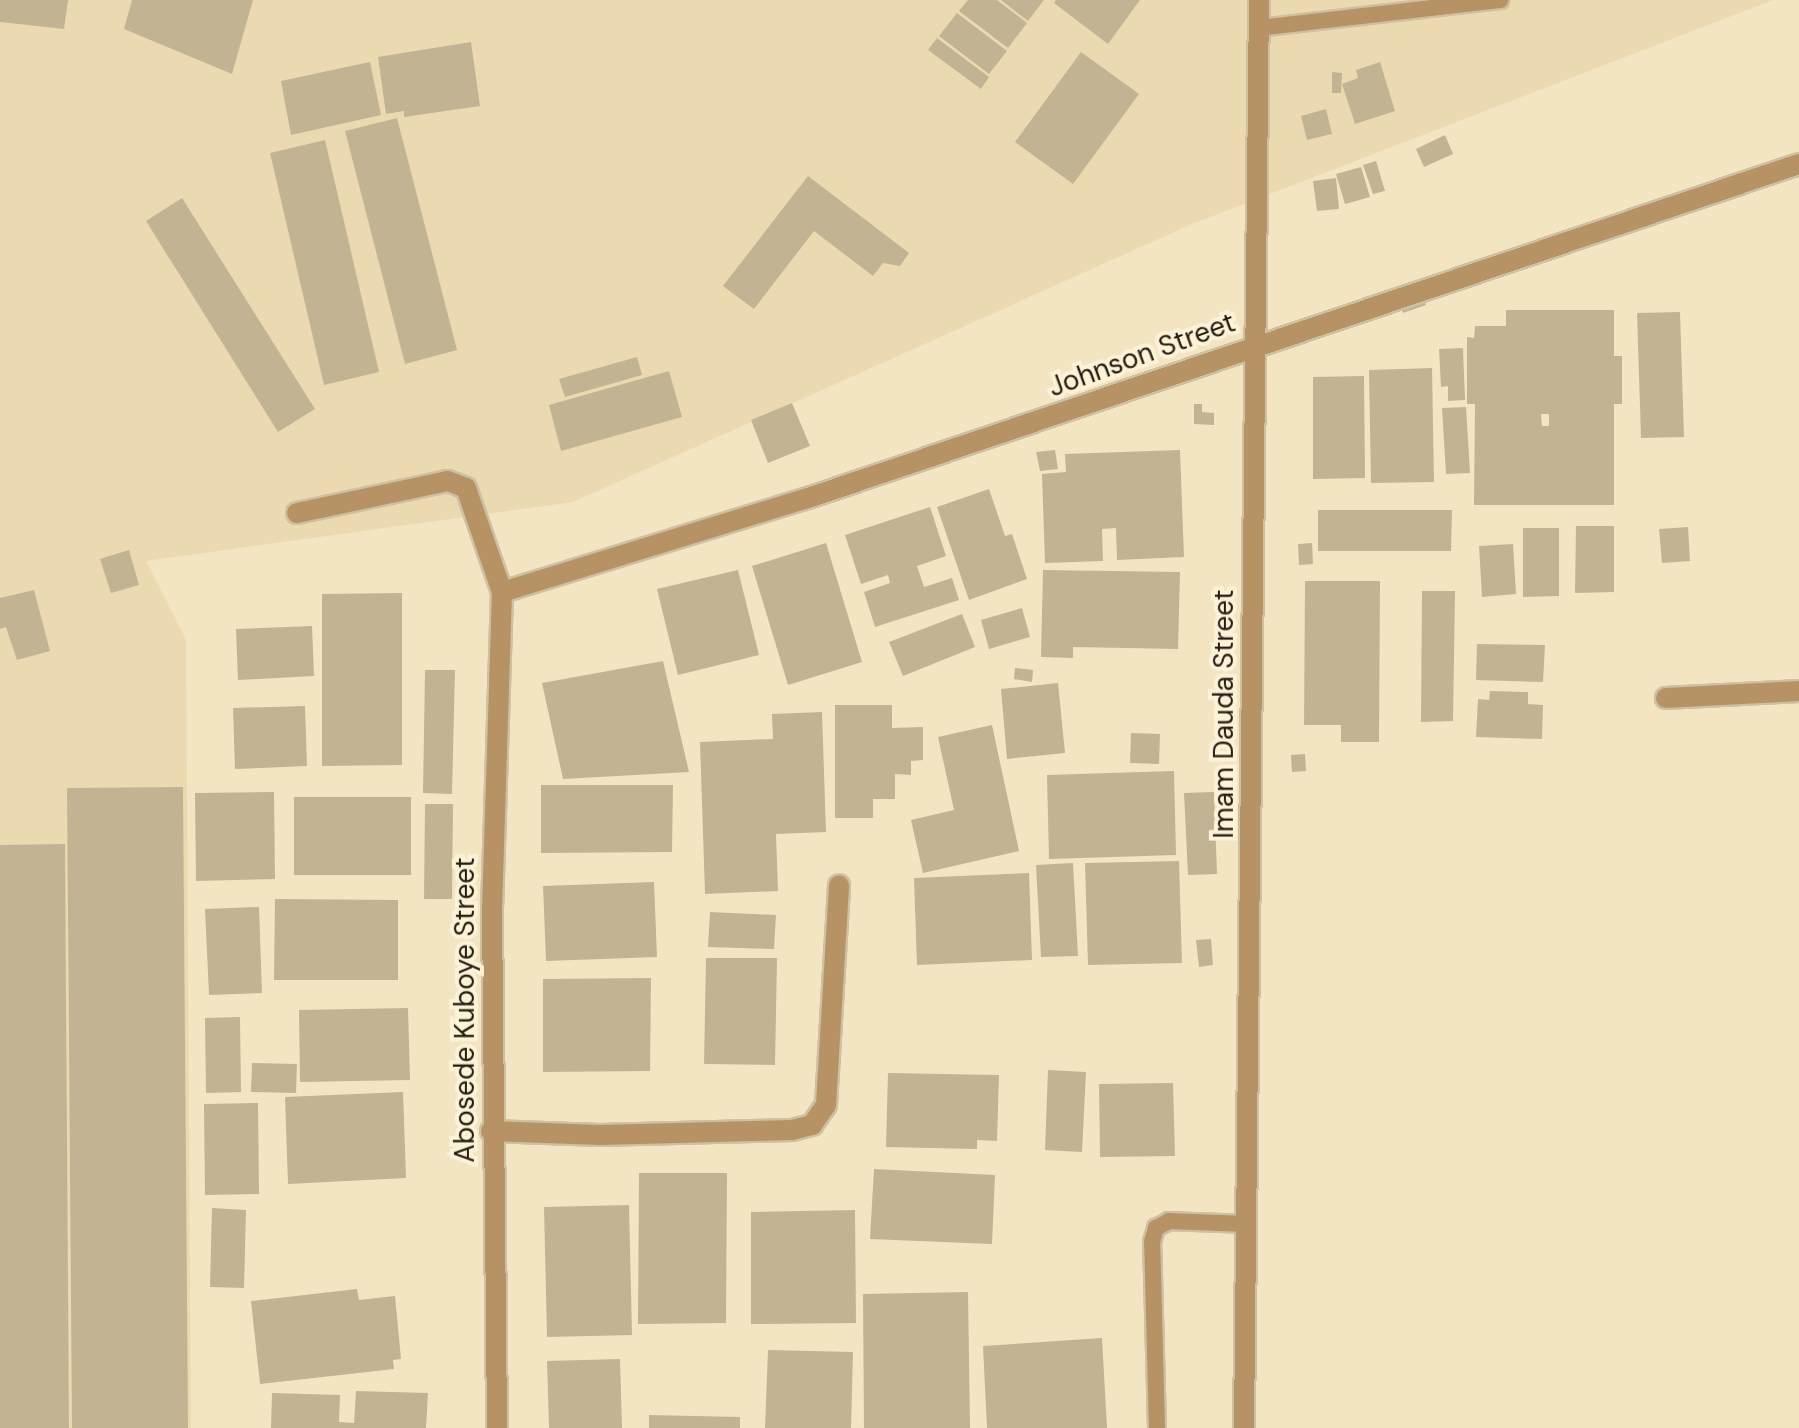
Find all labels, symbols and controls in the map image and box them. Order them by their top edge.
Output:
street label: Johnson Street [1044,306,1240,404]
street label: Imam Dauda Street [1207,589,1241,839]
street label: Abosede Kuboye Street [448,857,482,1163]

